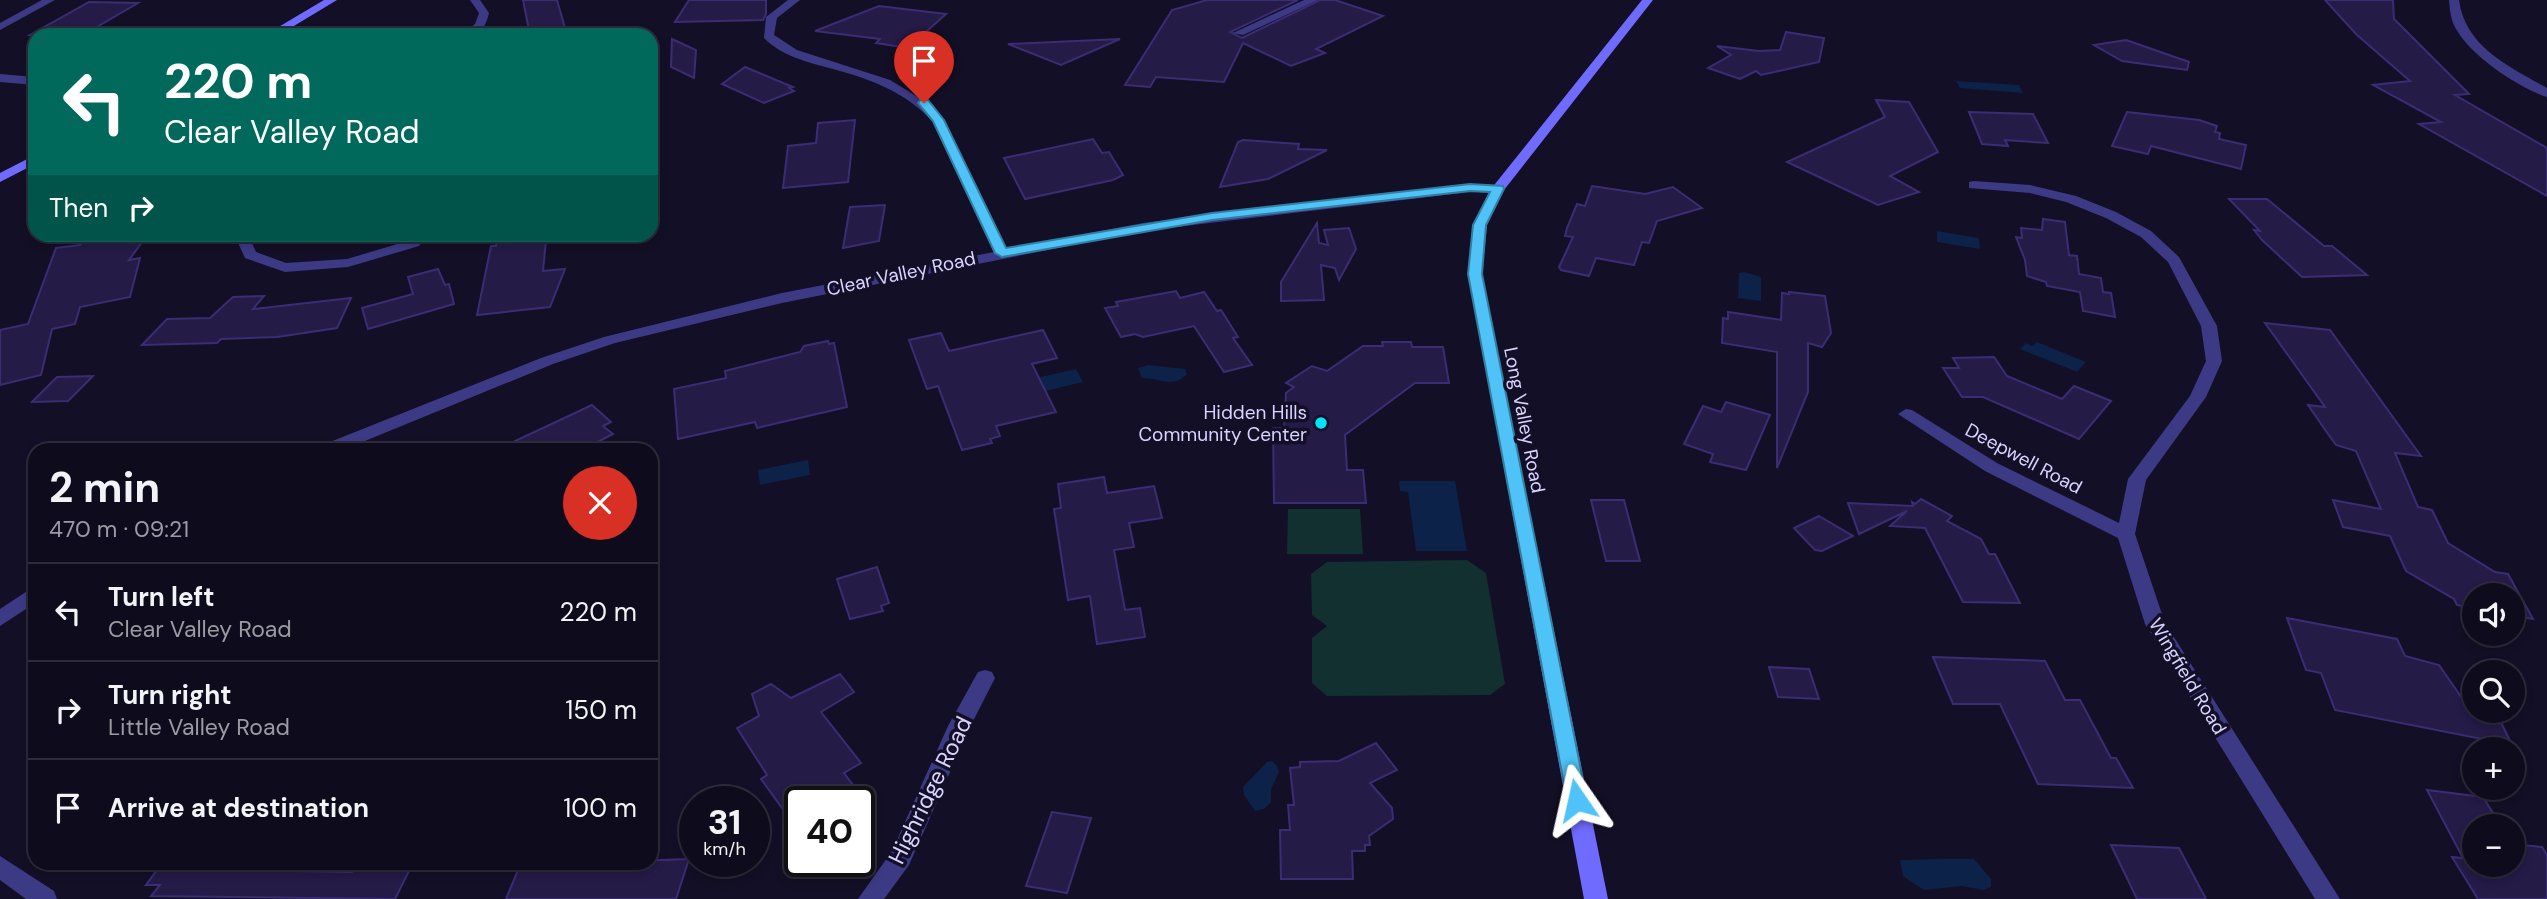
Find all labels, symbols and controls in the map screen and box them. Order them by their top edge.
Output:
pin [894,31,954,103]
icon: arrive [905,42,943,80]
text: 220 m [164,49,312,113]
icon: left [49,56,140,147]
text: Clear Valley Road [164,111,420,153]
icon: right [122,189,160,227]
text: Then [49,191,108,225]
street label: Clear Valley Road [824,245,978,301]
street label: Long Valley Road [1498,345,1551,495]
place label: Hidden Hills Community Center [1139,400,1307,447]
marker: Hidden Hills Community Center [1313,415,1329,431]
street label: Deepwell Road [1961,417,2087,500]
text: 2 min [49,460,160,515]
button: close [563,466,637,540]
text: 470 m · 09:21 [49,514,189,544]
text: Turn left [108,580,215,614]
map controls [2462,583,2525,877]
button: sound [2462,583,2525,646]
icon: left [49,593,87,631]
text: 220 m [559,595,637,629]
text: Clear Valley Road [108,614,292,644]
street label: Wingfield Road [2143,614,2232,739]
button: search [2462,660,2525,723]
text: Turn right [108,678,232,712]
icon: right [49,691,87,729]
text: 150 m [565,693,637,727]
street label: Highridge Road [881,711,979,869]
text: Little Valley Road [108,712,290,742]
button: + [2462,737,2525,800]
position arrow [1540,763,1614,837]
speed limit sign: 40 [784,786,875,877]
icon: arrive [49,789,87,827]
text: Arrive at destination [108,791,369,825]
text: 100 m [563,791,637,825]
text: 31 [708,799,741,845]
button: − [2462,814,2525,877]
text: km/h [703,837,746,861]

